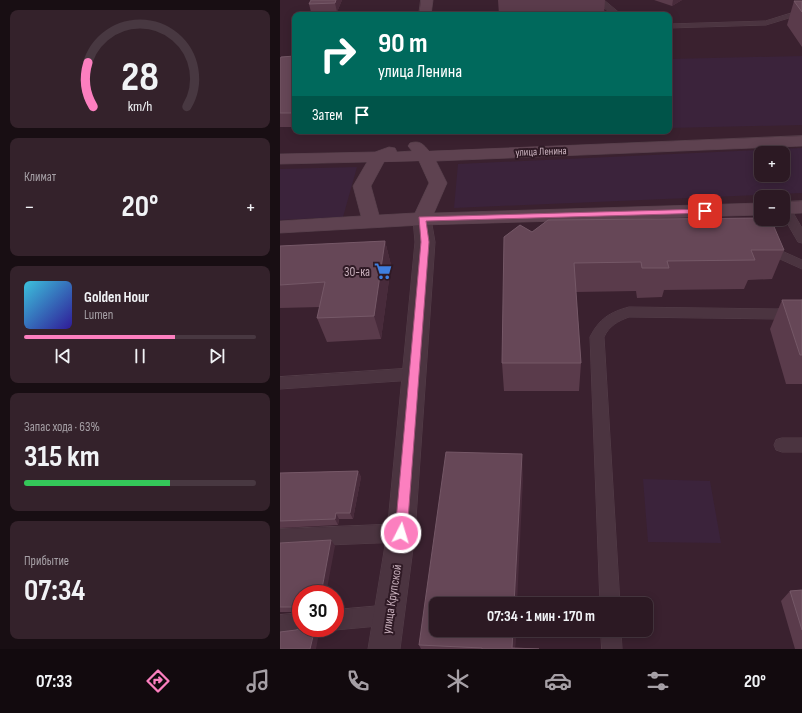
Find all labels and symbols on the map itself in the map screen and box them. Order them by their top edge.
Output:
street label: улица Ленина [515,144,567,159]
pin [688,194,722,228]
supermarket icon: 30-ка [373,261,393,281]
place label: 30-ка [344,264,370,280]
position arrow [380,512,422,554]
street label: улица Крупской [379,563,405,635]
speed limit sign: 30 [292,585,344,637]

